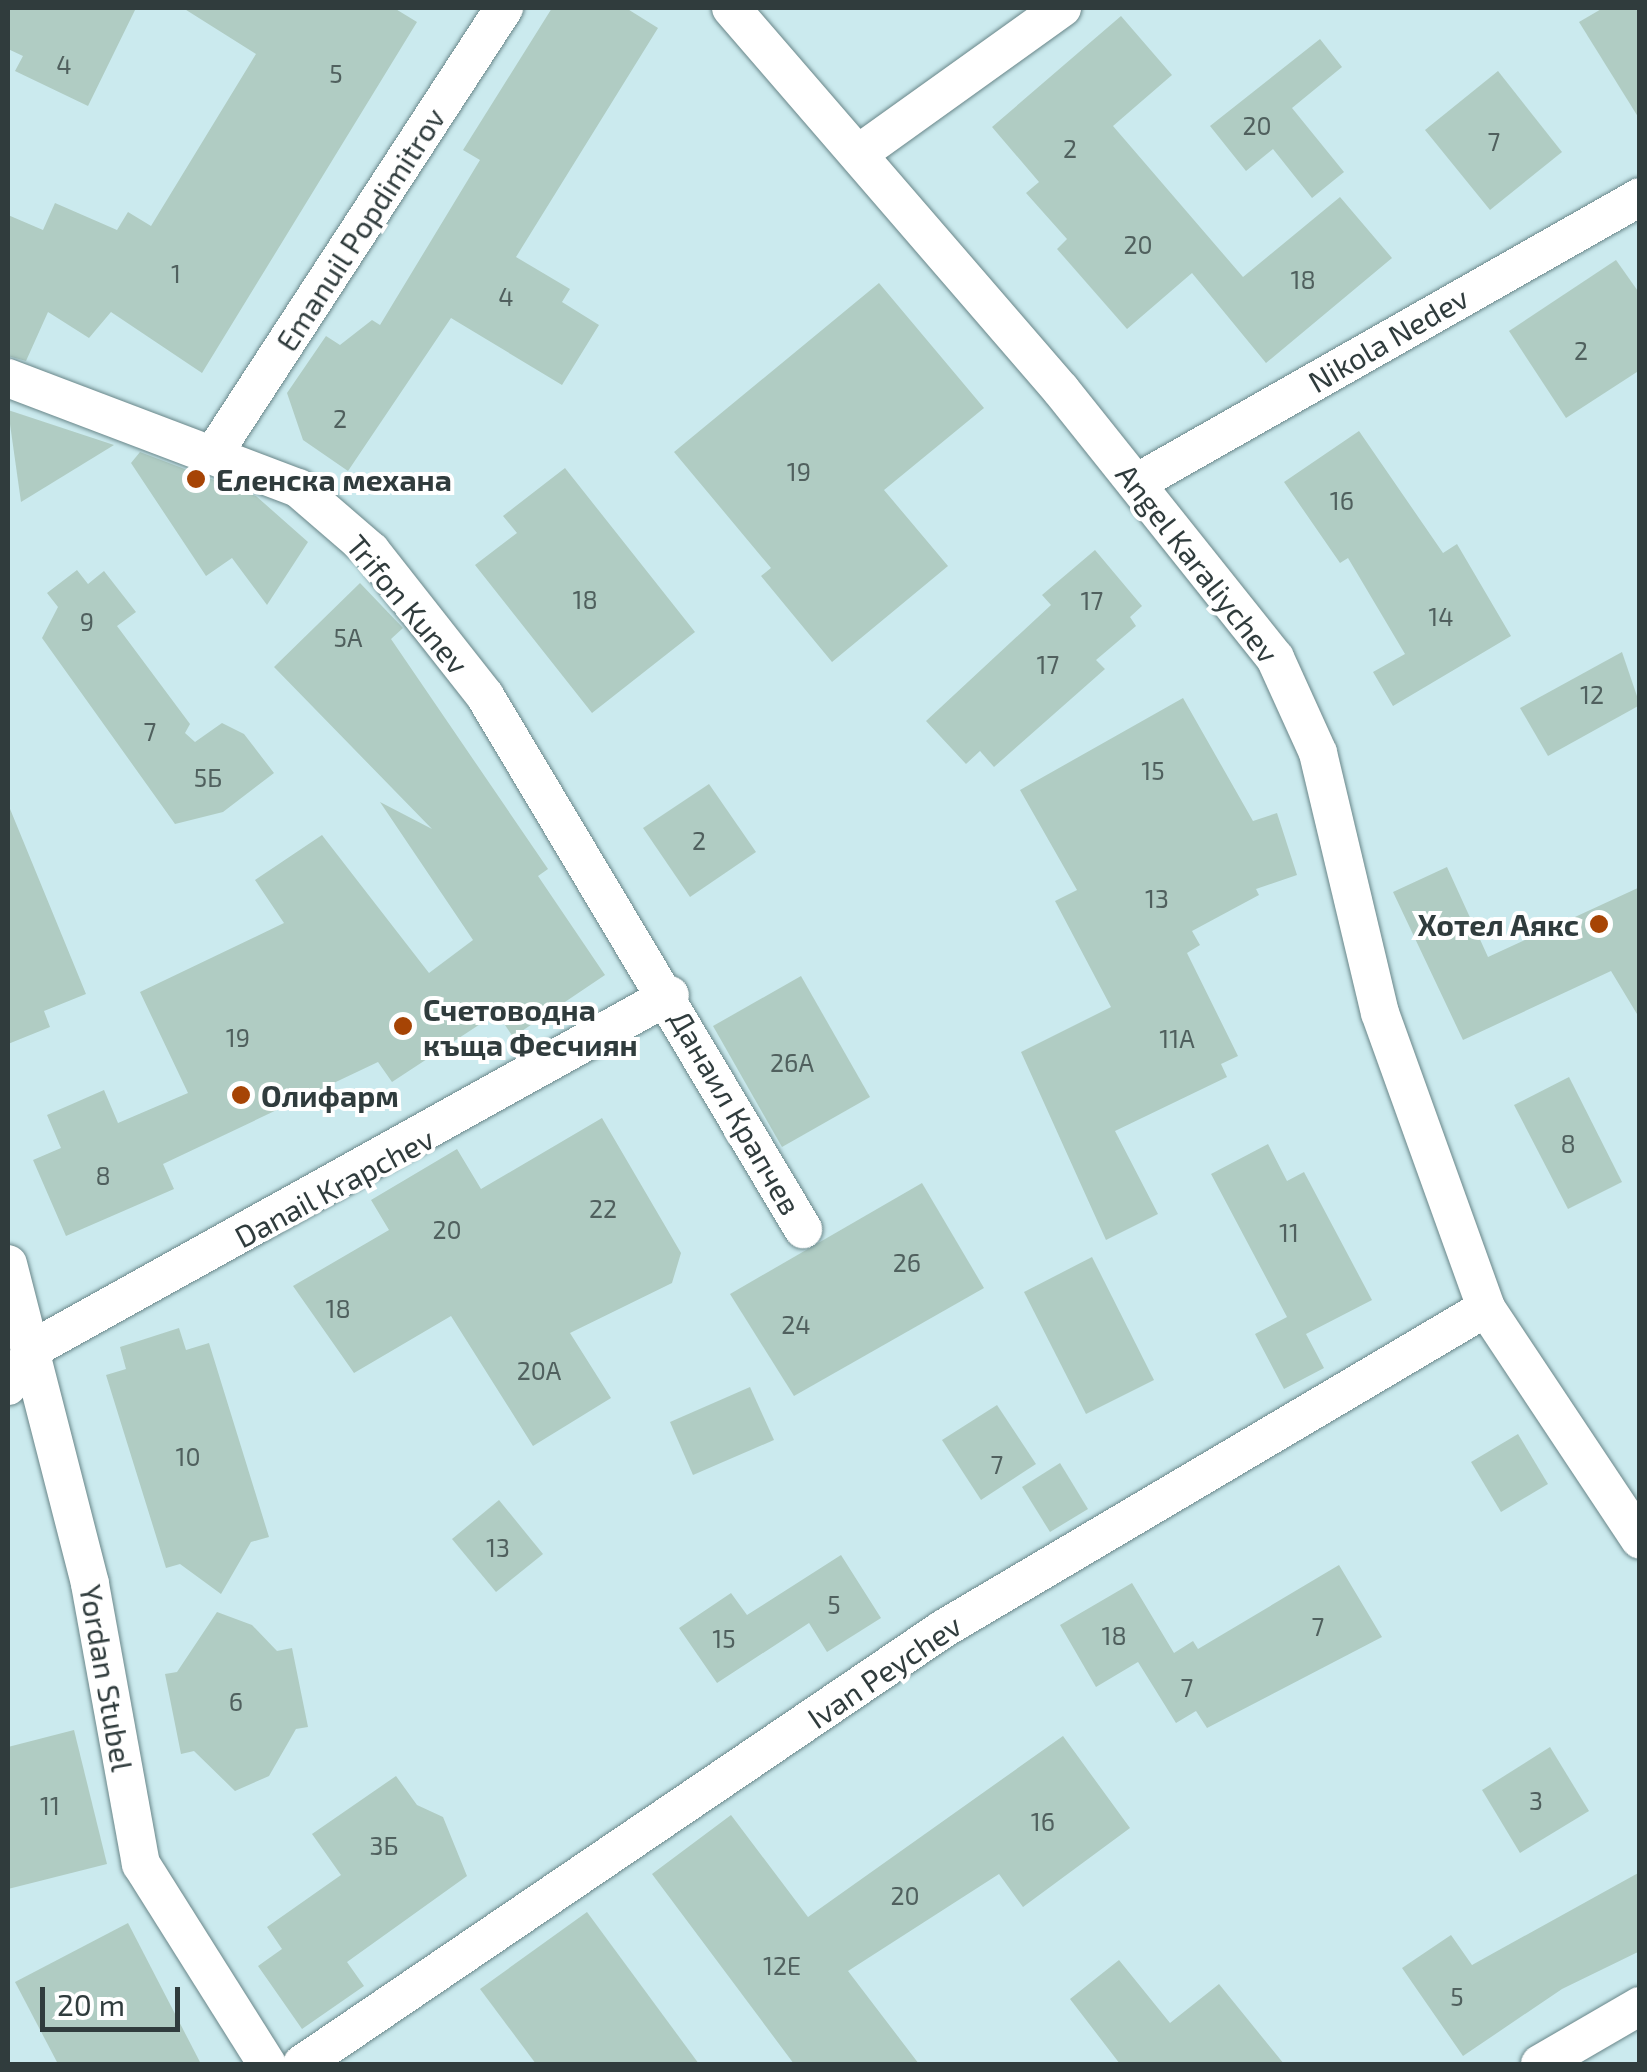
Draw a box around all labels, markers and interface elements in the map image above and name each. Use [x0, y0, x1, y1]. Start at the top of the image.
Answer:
house number: 4 [56, 49, 72, 79]
house number: 5 [329, 58, 343, 88]
street label: Emanuil Popdimitrov [268, 100, 452, 358]
house number: 20 [1242, 110, 1272, 140]
house number: 7 [1488, 126, 1500, 156]
house number: 2 [1063, 133, 1077, 163]
house number: 20 [1123, 229, 1153, 259]
house number: 1 [171, 258, 181, 288]
house number: 18 [1290, 264, 1316, 294]
street label: Nikola Nedev [1302, 279, 1474, 399]
house number: 4 [498, 281, 514, 311]
house number: 2 [1574, 335, 1588, 365]
house number: 2 [333, 403, 347, 433]
house number: 19 [787, 456, 811, 486]
street label: Angel Karaliychev [1109, 456, 1287, 670]
place label: Еленска механа [216, 461, 452, 497]
marker: Еленска механа [185, 468, 207, 490]
house number: 16 [1330, 485, 1354, 515]
street label: Trifon Kunev [339, 527, 477, 681]
house number: 18 [572, 584, 598, 614]
house number: 17 [1081, 585, 1103, 615]
house number: 14 [1428, 601, 1454, 631]
house number: 9 [80, 606, 94, 636]
house number: 5А [334, 622, 362, 652]
house number: 17 [1037, 649, 1059, 679]
house number: 12 [1580, 679, 1604, 709]
house number: 7 [144, 716, 156, 746]
house number: 15 [1141, 755, 1165, 785]
house number: 5Б [194, 762, 222, 792]
house number: 2 [692, 825, 706, 855]
house number: 13 [1145, 883, 1169, 913]
place label: Хотел Аякс [1417, 906, 1579, 942]
marker: Хотел Аякс [1588, 913, 1610, 935]
place label: Счетоводна къща Фесчиян [423, 991, 638, 1062]
street label: Данаил Крапчев [663, 1003, 809, 1221]
marker: Счетоводна къща Фесчиян [392, 1015, 414, 1037]
house number: 19 [226, 1022, 250, 1052]
house number: 11А [1159, 1023, 1195, 1053]
house number: 26A [770, 1047, 814, 1077]
place label: Олифарм [261, 1077, 399, 1113]
marker: Олифарм [230, 1084, 252, 1106]
street label: Danail Krapchev [228, 1119, 440, 1255]
house number: 8 [1560, 1128, 1576, 1158]
house number: 8 [95, 1160, 111, 1190]
house number: 22 [589, 1193, 617, 1223]
house number: 20 [432, 1214, 462, 1244]
house number: 11 [1279, 1217, 1299, 1247]
house number: 26 [893, 1247, 921, 1277]
house number: 18 [325, 1293, 351, 1323]
house number: 24 [781, 1309, 811, 1339]
house number: 20А [517, 1355, 561, 1385]
house number: 10 [175, 1441, 201, 1471]
house number: 7 [991, 1449, 1003, 1479]
house number: 13 [486, 1532, 510, 1562]
street label: Yordan Stubel [73, 1582, 141, 1774]
house number: 5 [827, 1589, 841, 1619]
street label: Ivan Peychev [800, 1606, 968, 1736]
house number: 7 [1312, 1611, 1324, 1641]
house number: 18 [1101, 1620, 1127, 1650]
house number: 15 [712, 1623, 736, 1653]
house number: 7 [1181, 1672, 1193, 1702]
house number: 6 [229, 1686, 243, 1716]
house number: 3 [1529, 1785, 1543, 1815]
house number: 11 [40, 1790, 60, 1820]
house number: 16 [1031, 1806, 1055, 1836]
house number: 3Б [370, 1830, 398, 1860]
house number: 20 [890, 1880, 920, 1910]
house number: 12Е [763, 1950, 801, 1980]
scale bar [45, 1967, 185, 2029]
house number: 5 [1450, 1981, 1464, 2011]
text: 20 m [57, 1986, 125, 2022]

